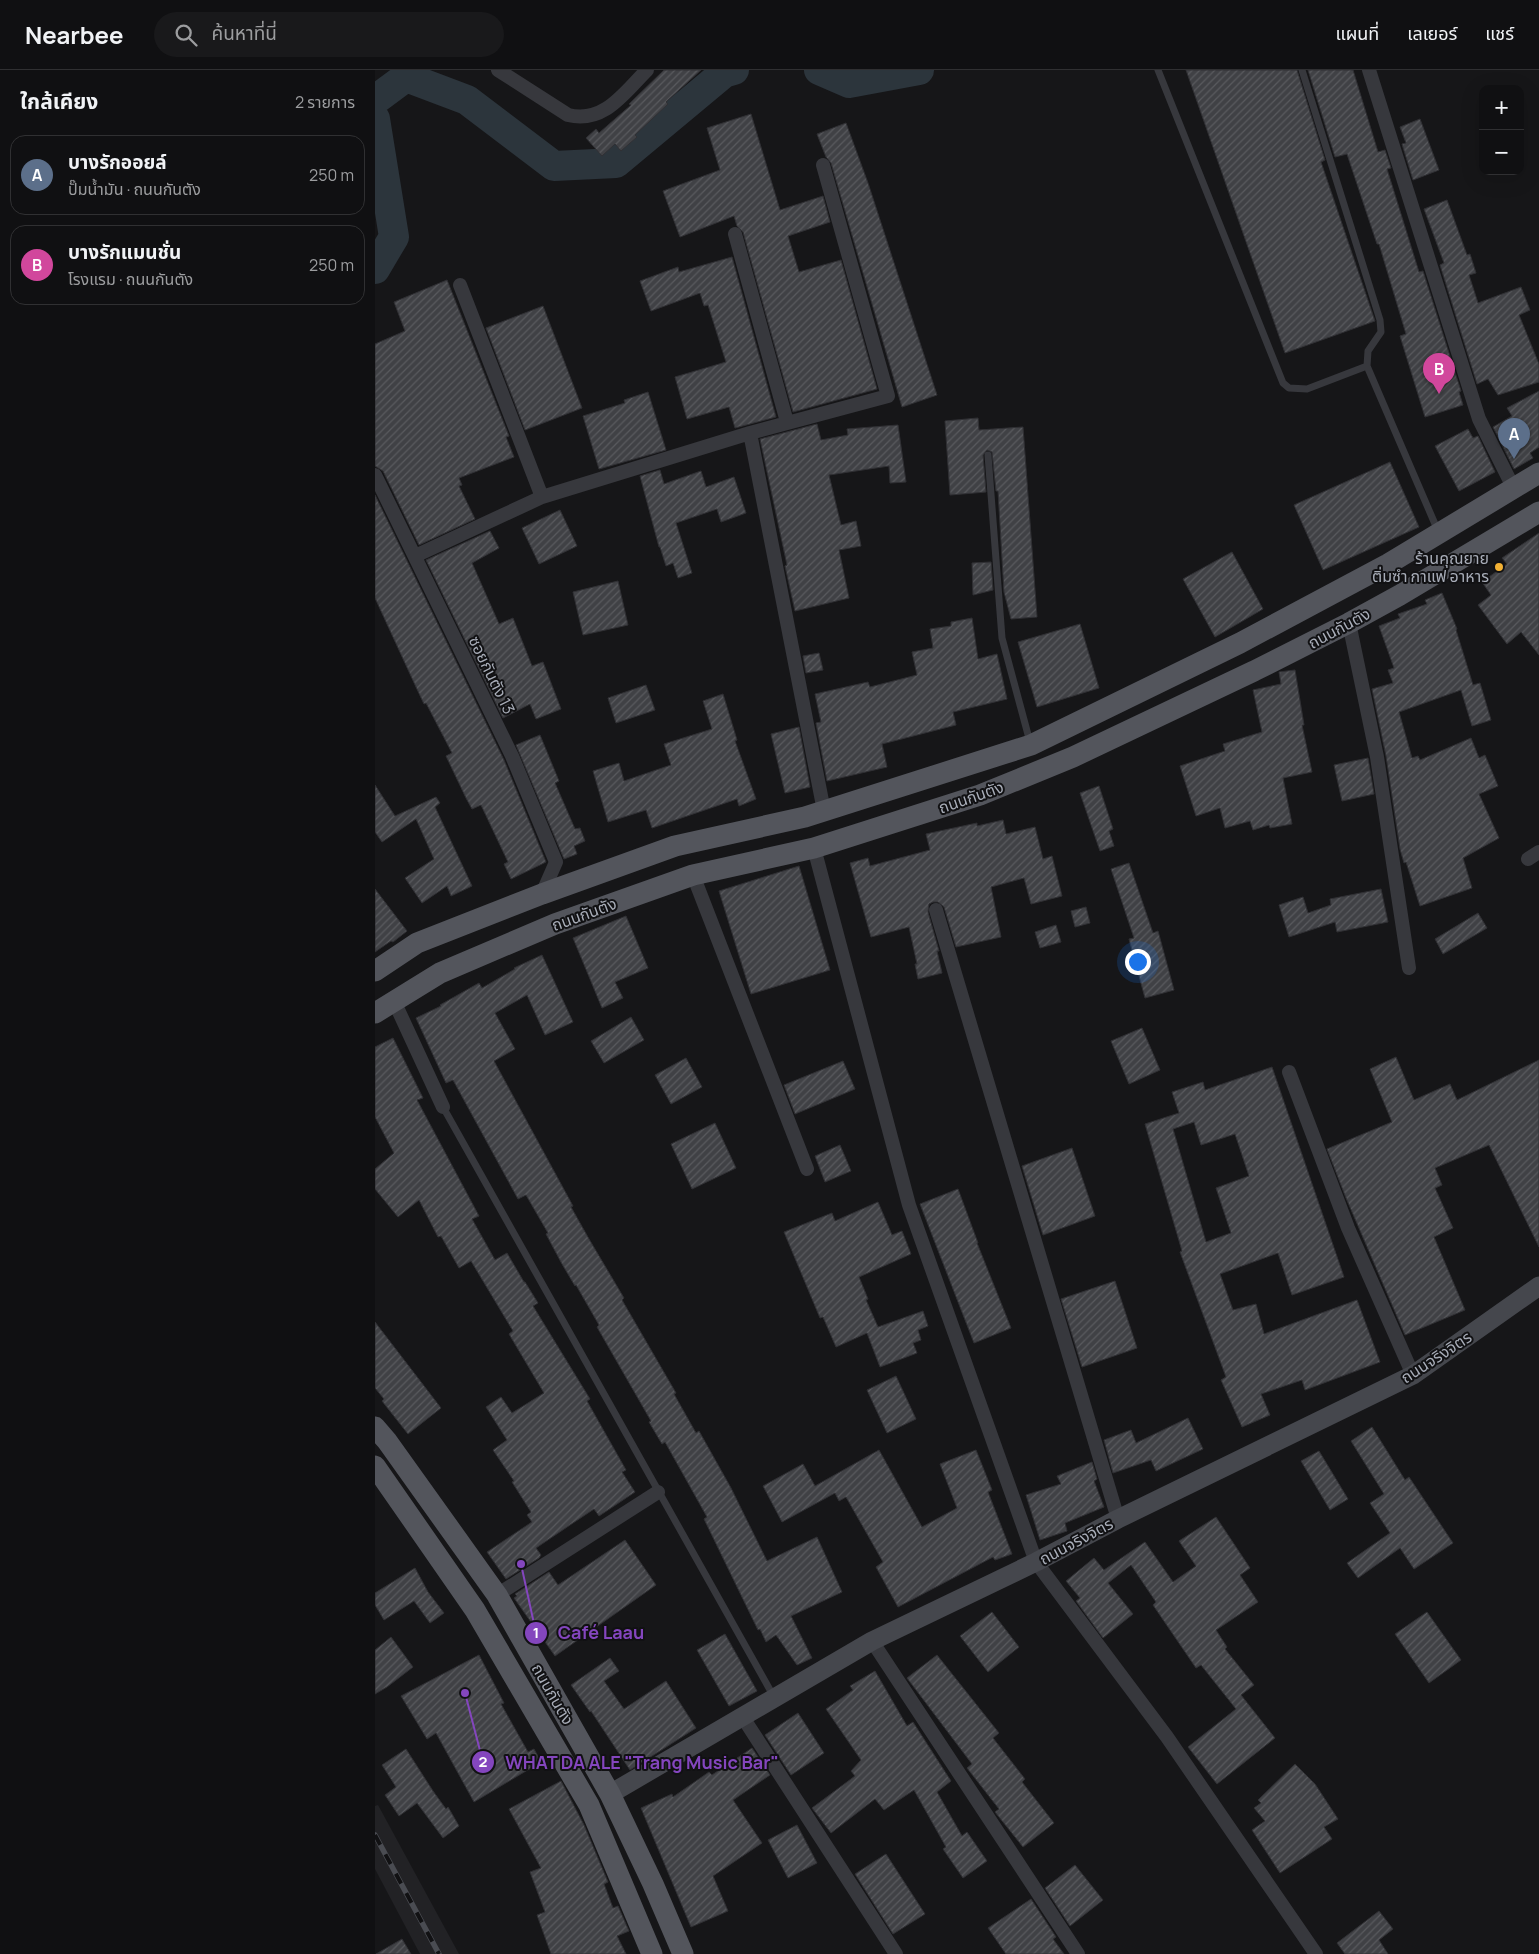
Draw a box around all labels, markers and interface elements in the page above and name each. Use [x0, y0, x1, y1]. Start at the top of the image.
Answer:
search box [154, 12, 504, 57]
text: Nearbee [25, 18, 124, 51]
text: ค้นหาที่นี่ [212, 20, 277, 46]
icon: search [172, 21, 200, 49]
text: แผนที่ [1335, 21, 1379, 45]
text: เลเยอร์ [1407, 21, 1457, 45]
text: แชร์ [1485, 21, 1514, 45]
map controls [1479, 85, 1524, 175]
button: + [1479, 85, 1524, 130]
text: ใกล้เคียง [20, 87, 98, 115]
text: 2 รายการ [295, 91, 355, 113]
button: − [1479, 130, 1524, 175]
text: บางรักออยล์ [68, 149, 167, 175]
text: A [32, 164, 42, 186]
text: 250 m [309, 164, 354, 186]
text: ปั๊มน้ำมัน · ถนนกันตัง [68, 178, 201, 200]
text: บางรักแมนชั่น [68, 239, 181, 265]
text: B [32, 254, 42, 276]
text: 250 m [309, 254, 354, 276]
text: โรงแรม · ถนนกันตัง [68, 268, 193, 290]
pin: B [1423, 353, 1455, 394]
pin: A [1498, 418, 1530, 459]
place label: ร้านคุณยาย ติ่มซำ กาแฟ อาหาร [1372, 547, 1489, 587]
marker: ร้านคุณยาย ติ่มซำ กาแฟ อาหาร [1493, 561, 1505, 573]
street label: ถนนกันตัง [1304, 602, 1374, 654]
street label: ซอยกันตัง 13 [464, 632, 520, 718]
street label: ถนนกันตัง [936, 776, 1006, 818]
street label: ถนนกันตัง [549, 892, 619, 936]
your location [1125, 949, 1151, 975]
street label: ถนนจริงจิตร [1396, 1326, 1476, 1388]
street label: ถนนจริงจิตร [1035, 1512, 1117, 1570]
callout: Café Laau [523, 1616, 655, 1649]
text: Café Laau [558, 1620, 644, 1644]
text: 1 [533, 1622, 539, 1643]
street label: ถนนกันตัง [527, 1659, 579, 1729]
callout: WHAT DA ALE "Trang Music Bar" [470, 1746, 789, 1779]
text: WHAT DA ALE "Trang Music Bar" [505, 1750, 779, 1774]
text: 2 [479, 1751, 488, 1772]

